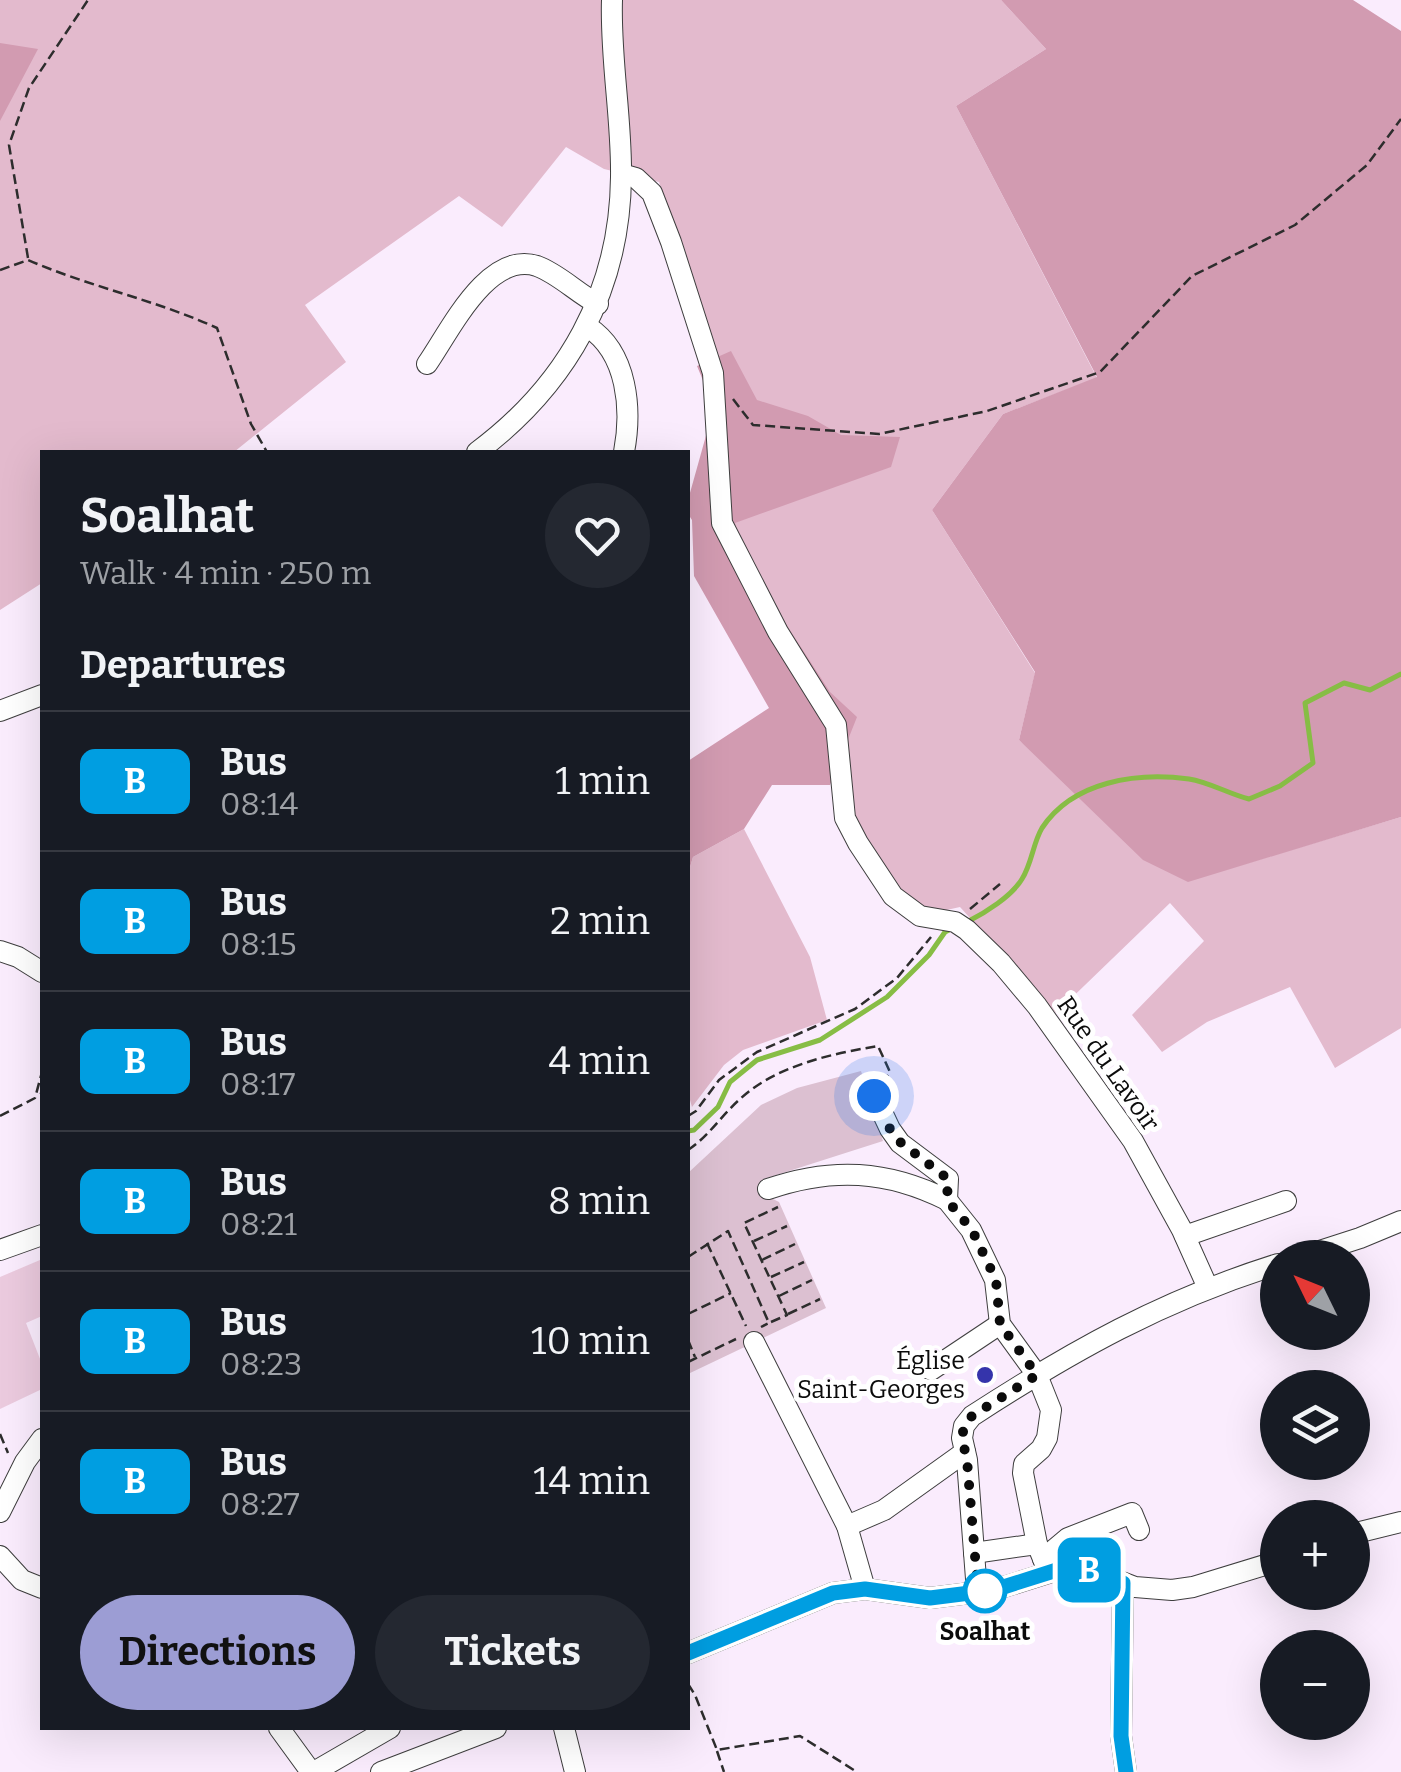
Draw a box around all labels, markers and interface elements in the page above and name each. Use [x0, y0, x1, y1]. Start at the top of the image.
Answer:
button: heart [545, 483, 650, 588]
text: Soalhat [80, 487, 254, 545]
text: Walk · 4 min · 250 m [80, 554, 371, 592]
text: Departures [80, 642, 286, 688]
text: Bus [220, 739, 287, 785]
text: 1 min [555, 758, 650, 804]
text: B [124, 760, 146, 802]
text: 08:14 [220, 785, 298, 823]
text: Bus [220, 879, 287, 925]
text: 2 min [550, 898, 650, 944]
text: B [124, 900, 146, 942]
text: 08:15 [220, 925, 297, 963]
street label: Rue du Lavoir [1050, 991, 1166, 1137]
text: Bus [220, 1019, 287, 1065]
text: 4 min [549, 1038, 650, 1084]
text: B [124, 1040, 146, 1082]
text: 08:17 [220, 1065, 295, 1103]
your location [849, 1071, 899, 1121]
text: Bus [220, 1159, 287, 1205]
text: 8 min [548, 1178, 650, 1224]
text: B [124, 1180, 146, 1222]
text: 08:21 [220, 1205, 297, 1243]
north arrow [1260, 1240, 1370, 1350]
map controls [1260, 1240, 1370, 1740]
text: Bus [220, 1299, 287, 1345]
text: 10 min [531, 1318, 650, 1364]
text: B [124, 1320, 146, 1362]
text: 08:23 [220, 1345, 302, 1383]
place label: Église Saint-Georges [797, 1345, 965, 1405]
marker: Église Saint-Georges [974, 1364, 996, 1386]
button: layers [1260, 1370, 1370, 1480]
text: Bus [220, 1439, 287, 1485]
text: 14 min [533, 1458, 650, 1504]
text: B [124, 1460, 146, 1502]
text: 08:27 [220, 1485, 300, 1523]
button: + [1260, 1500, 1370, 1610]
line badge: B [1056, 1538, 1122, 1602]
text: B [1078, 1549, 1100, 1591]
marker: Soalhat [964, 1570, 1006, 1612]
button: Directions [80, 1595, 355, 1710]
button: Tickets [375, 1595, 650, 1710]
place label: Soalhat [940, 1617, 1031, 1647]
button: − [1260, 1630, 1370, 1740]

